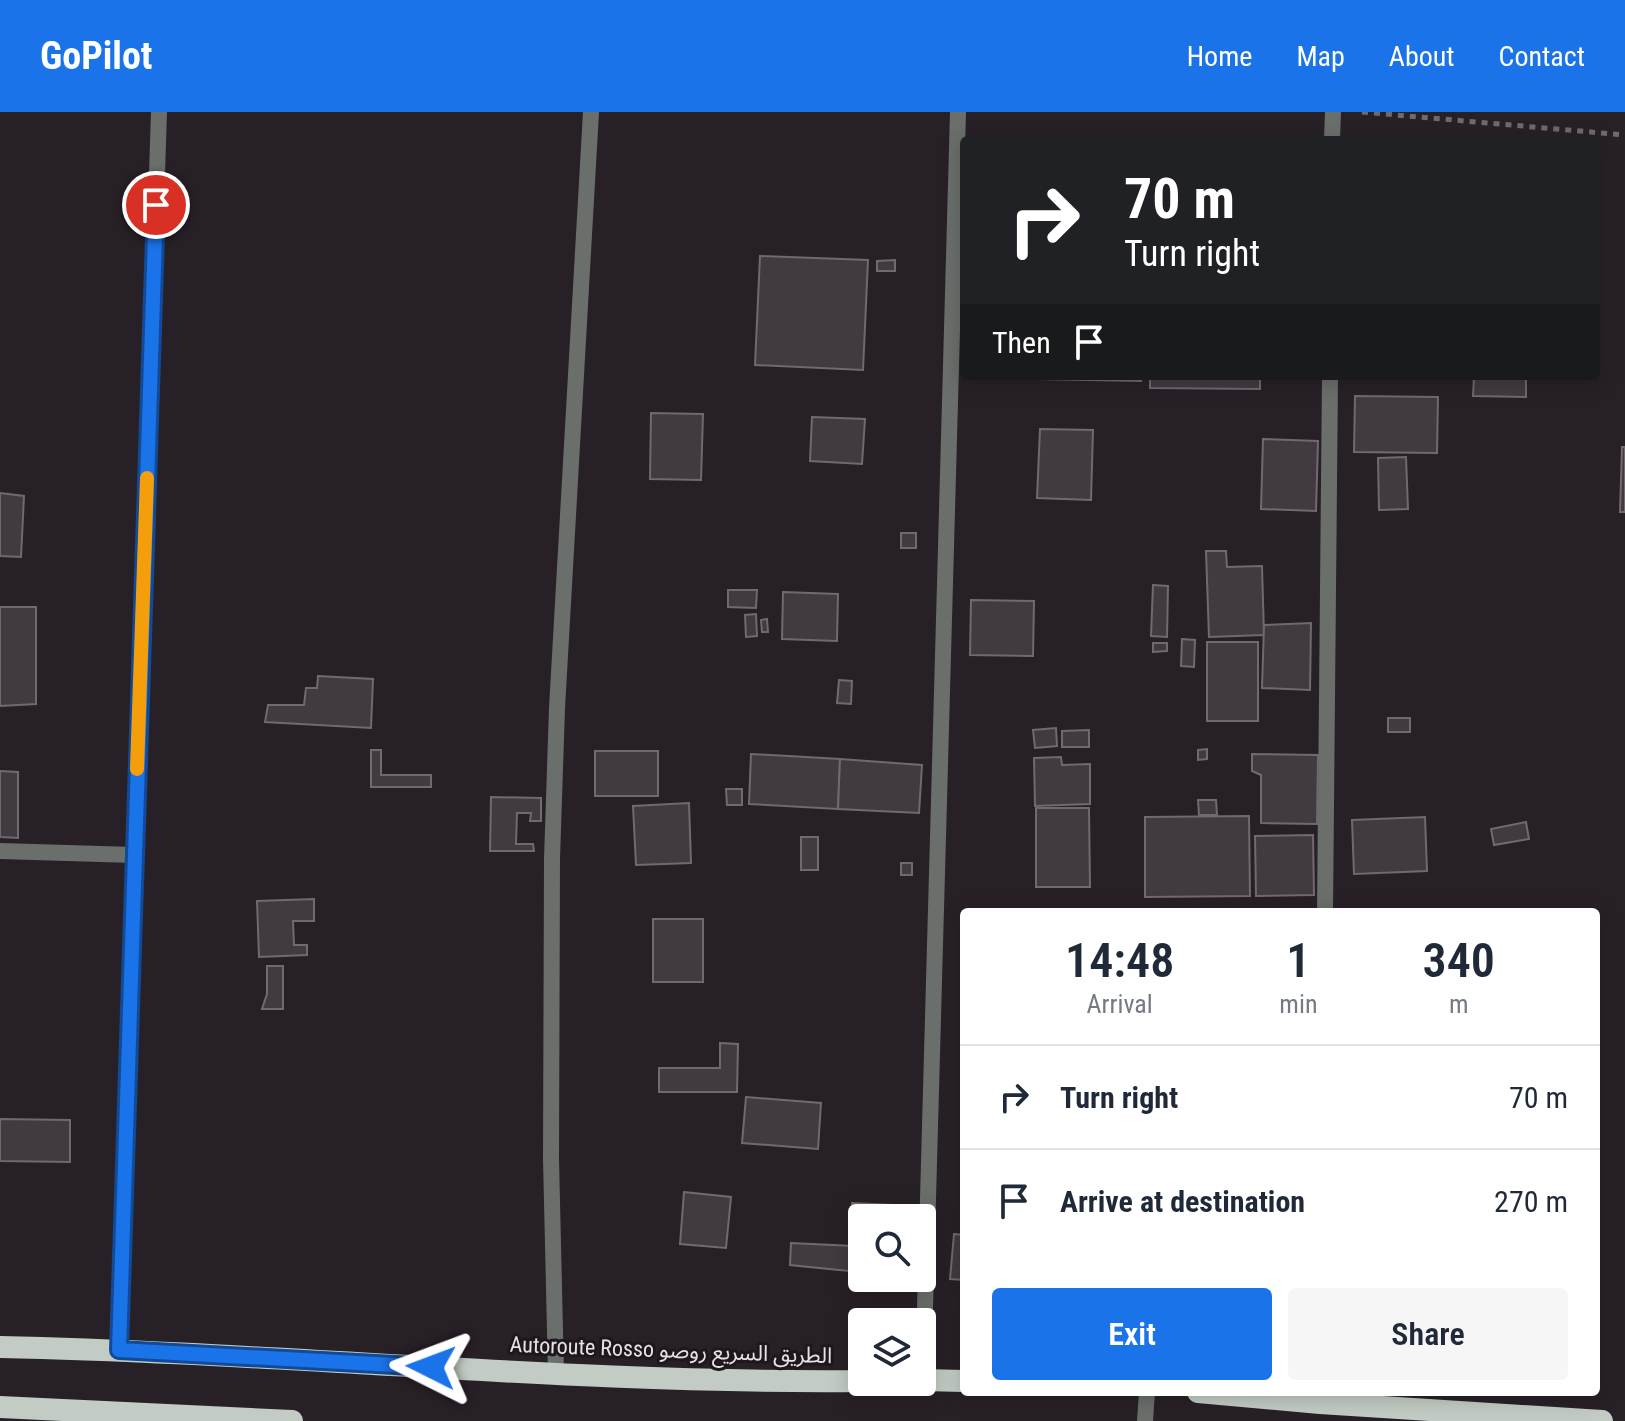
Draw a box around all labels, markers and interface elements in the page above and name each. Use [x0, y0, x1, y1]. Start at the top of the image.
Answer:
text: GoPilot [40, 34, 152, 78]
text: Home [1187, 40, 1252, 73]
text: Map [1296, 40, 1345, 73]
text: About [1389, 40, 1455, 73]
text: Contact [1499, 40, 1585, 73]
text: 70 m [1124, 166, 1235, 232]
icon: right [992, 168, 1096, 272]
pin [122, 171, 190, 239]
icon: arrive [134, 183, 178, 227]
text: Turn right [1124, 233, 1260, 275]
icon: arrive [1067, 320, 1111, 364]
text: Then [992, 325, 1051, 360]
text: 14:48 [1065, 932, 1174, 989]
text: 1 [1286, 932, 1310, 989]
text: 340 [1423, 932, 1495, 989]
text: Arrival [1087, 989, 1153, 1019]
text: min [1279, 989, 1317, 1019]
text: m [1449, 989, 1469, 1019]
icon: right [992, 1075, 1036, 1119]
text: Turn right [1060, 1080, 1178, 1115]
text: 70 m [1509, 1080, 1568, 1115]
icon: arrive [992, 1179, 1036, 1223]
text: Arrive at destination [1060, 1184, 1305, 1219]
text: 270 m [1494, 1184, 1568, 1219]
map controls [848, 1204, 936, 1396]
button: search [848, 1204, 936, 1292]
button: Exit [992, 1288, 1272, 1380]
button: Share [1288, 1288, 1568, 1380]
button: layers [848, 1308, 936, 1396]
position arrow [389, 1325, 473, 1409]
street label: Autoroute Rosso الطريق السريع روصو [509, 1332, 833, 1372]

